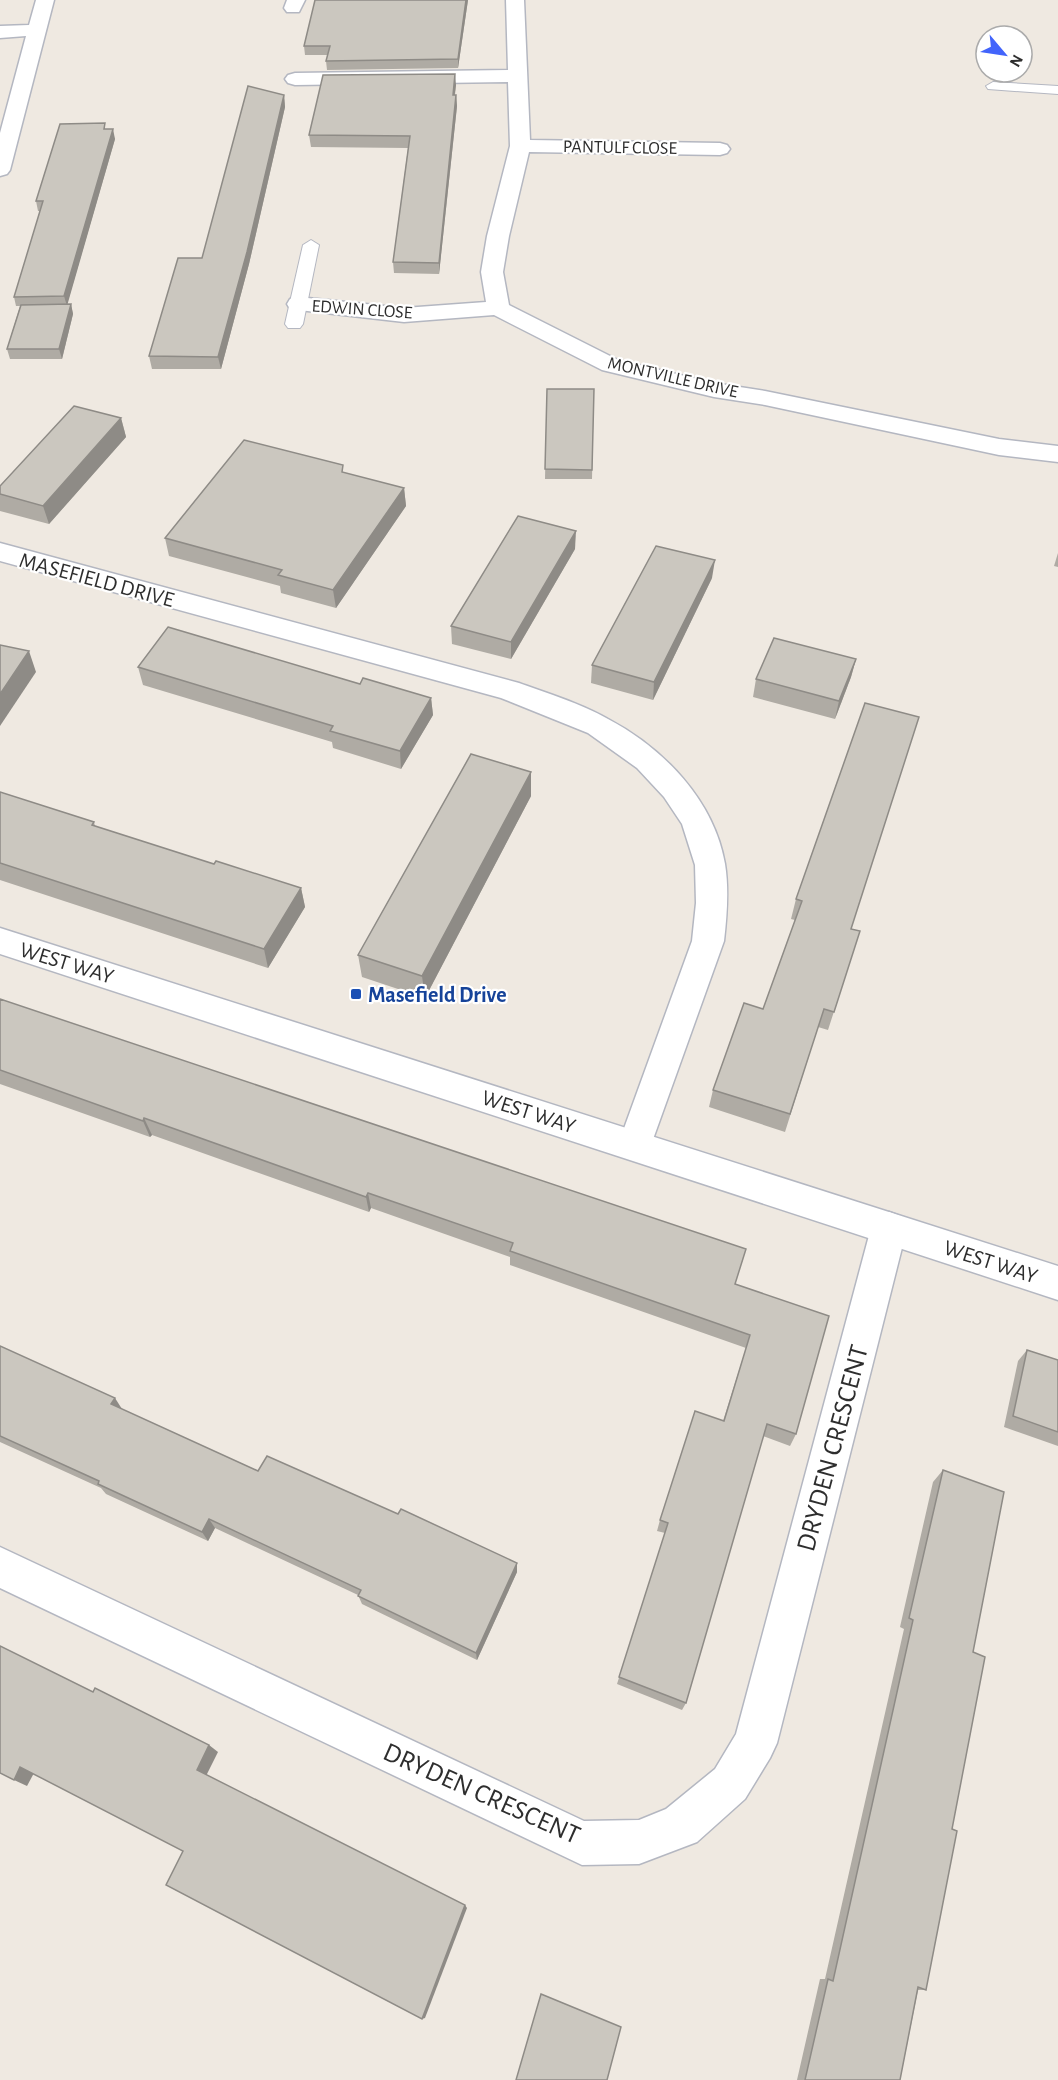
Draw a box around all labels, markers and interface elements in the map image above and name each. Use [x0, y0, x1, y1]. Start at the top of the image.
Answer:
north arrow [974, 24, 1034, 84]
text: N [1007, 52, 1026, 70]
street label: PANTULF CLOSE [563, 138, 677, 158]
street label: EDWIN CLOSE [311, 297, 413, 323]
street label: MONTVILLE DRIVE [606, 354, 740, 402]
street label: MASEFIELD DRIVE [17, 549, 177, 611]
street label: WEST WAY [17, 938, 117, 988]
place label: Masefield Drive [368, 984, 507, 1006]
marker: Masefield Drive [349, 987, 363, 1001]
street label: WEST WAY [479, 1086, 579, 1138]
street label: WEST WAY [941, 1236, 1041, 1288]
street label: DRYDEN CRESCENT [792, 1342, 873, 1554]
street label: DRYDEN CRESCENT [379, 1738, 584, 1849]

